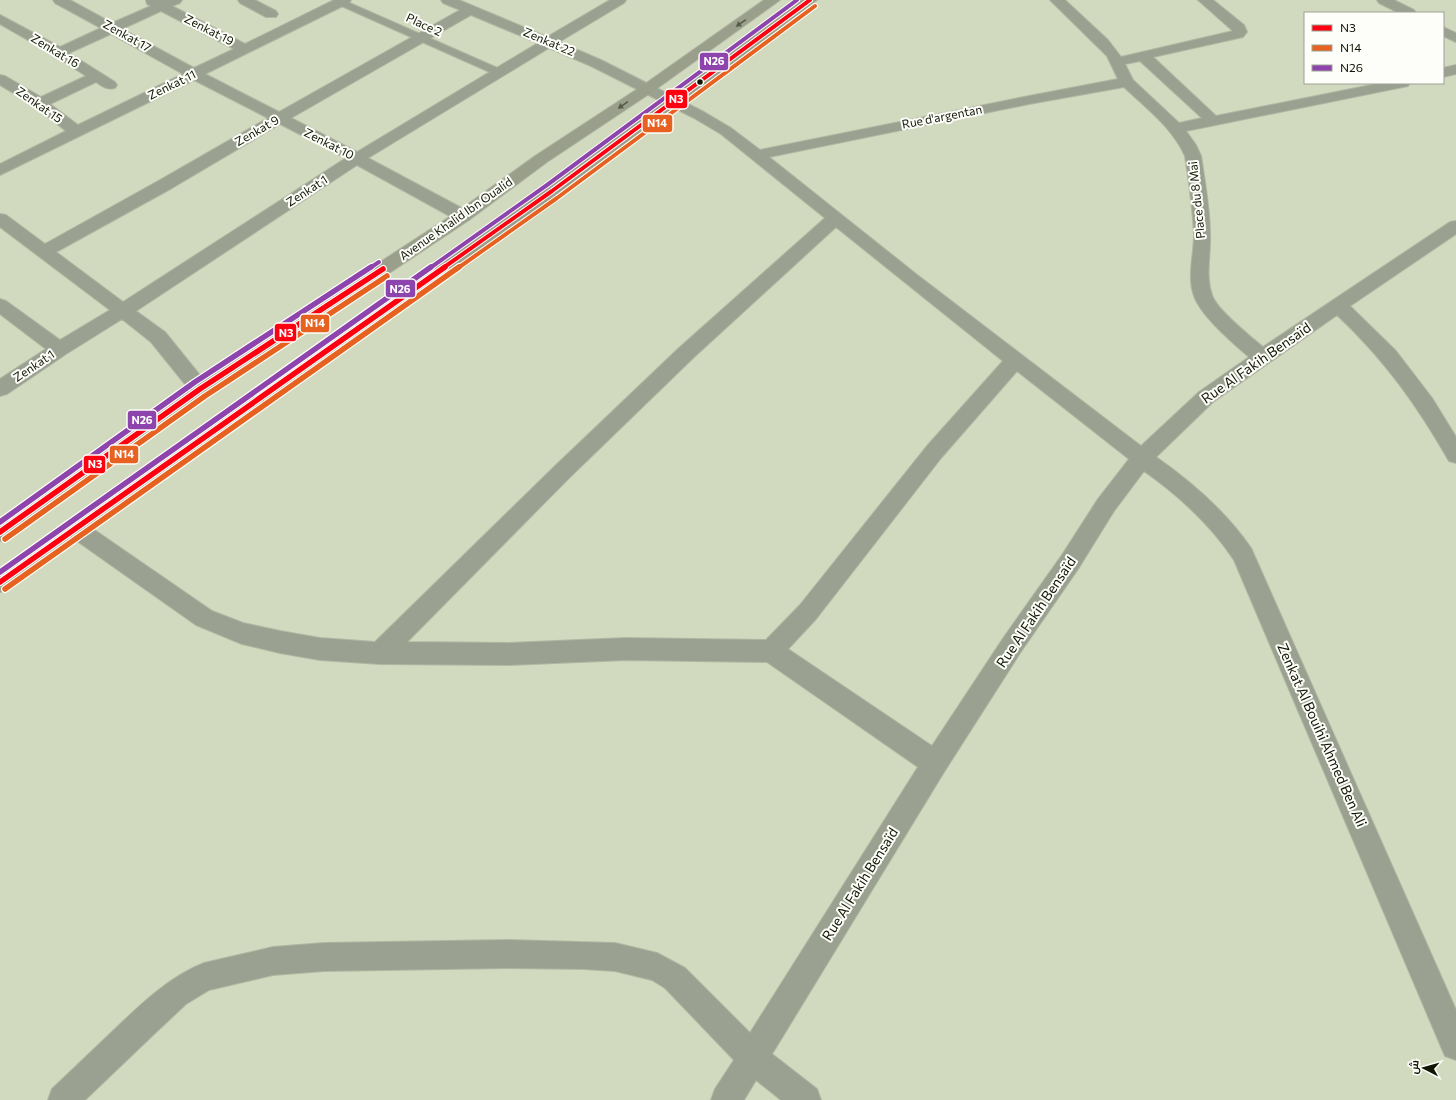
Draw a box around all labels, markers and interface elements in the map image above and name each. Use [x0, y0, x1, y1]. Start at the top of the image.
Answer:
street label: Place 2 [404, 10, 445, 39]
street label: Zenkat 19 [182, 11, 237, 48]
legend [1304, 12, 1444, 84]
street label: Zenkat 17 [101, 16, 154, 54]
one-way arrow [736, 19, 746, 27]
text: N3 [1340, 20, 1356, 34]
street label: Zenkat 22 [522, 24, 578, 58]
street label: Zenkat 16 [29, 30, 82, 70]
text: N14 [1340, 40, 1361, 54]
line badge: N26 [699, 52, 729, 71]
text: N26 [703, 54, 725, 67]
text: N26 [1340, 60, 1363, 74]
street label: Zenkat 11 [145, 67, 198, 102]
unlabelled marker [695, 77, 705, 87]
street label: Zenkat 15 [14, 83, 65, 125]
line badge: N3 [665, 89, 688, 109]
text: N3 [669, 92, 683, 105]
one-way arrow [618, 101, 628, 109]
street label: Rue d'argentan [901, 101, 983, 131]
street label: Zenkat 9 [232, 112, 281, 148]
line badge: N14 [642, 114, 673, 133]
text: N14 [647, 116, 667, 129]
street label: Zenkat 10 [302, 125, 357, 162]
street label: Place du 8 Mai [1185, 161, 1207, 239]
street label: Zenkat 1 [283, 172, 330, 209]
street label: Avenue Khalid Ibn Oualid [396, 174, 515, 262]
line badge: N26 [385, 279, 416, 298]
text: N26 [389, 282, 411, 295]
line badge: N14 [300, 314, 330, 333]
text: N14 [305, 316, 325, 329]
street label: Rue Al Fakih Bensaïd [1198, 318, 1314, 407]
line badge: N3 [274, 323, 297, 342]
text: N3 [279, 326, 293, 339]
street label: Zenkat 1 [10, 346, 57, 384]
line badge: N26 [127, 410, 157, 430]
text: N26 [131, 413, 153, 426]
line badge: N14 [109, 445, 139, 464]
text: N14 [114, 447, 134, 460]
line badge: N3 [83, 455, 106, 474]
text: N3 [88, 457, 102, 470]
street label: Rue Al Fakih Bensaïd [992, 553, 1079, 670]
street label: Zenkat Al Bouihi Ahmed Ben Ali [1274, 640, 1371, 829]
street label: Rue Al Fakih Bensaïd [818, 824, 901, 943]
north arrow [1404, 1048, 1444, 1088]
text: ش [1406, 1059, 1422, 1075]

